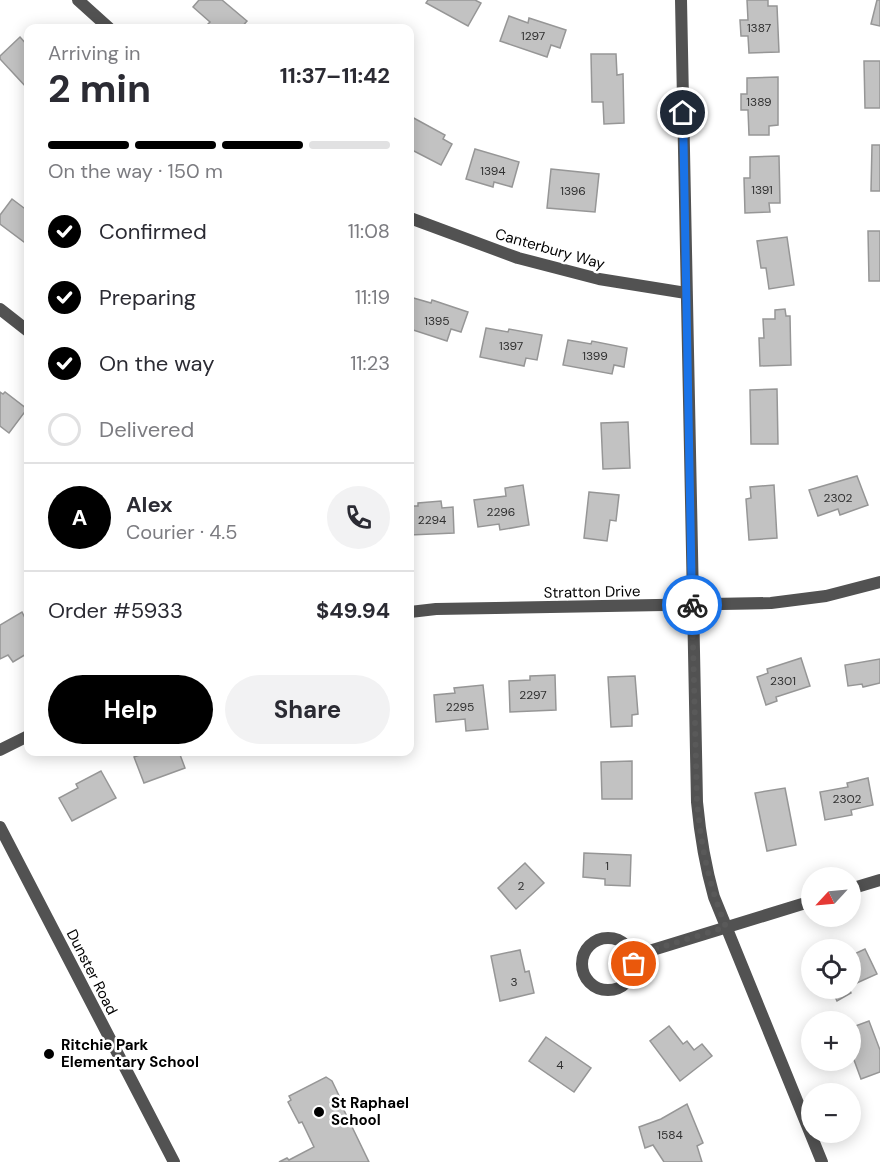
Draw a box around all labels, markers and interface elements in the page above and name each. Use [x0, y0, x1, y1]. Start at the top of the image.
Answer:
house number: 1387 [747, 20, 771, 36]
house number: 1297 [521, 28, 545, 44]
text: Arriving in [48, 40, 140, 66]
text: 11:37–11:42 [280, 61, 390, 90]
text: 2 min [48, 63, 151, 114]
pin [657, 87, 708, 138]
house number: 1389 [746, 94, 772, 110]
icon: home [666, 96, 699, 129]
text: On the way · 150 m [48, 158, 223, 184]
house number: 1394 [480, 163, 506, 179]
house number: 1391 [751, 182, 773, 198]
house number: 1396 [560, 183, 586, 199]
icon: check [48, 215, 81, 248]
text: Confirmed [99, 217, 207, 246]
text: 11:08 [348, 218, 390, 244]
street label: Canterbury Way [493, 224, 608, 274]
icon: check [48, 281, 81, 314]
text: Preparing [99, 283, 196, 312]
text: 11:19 [355, 284, 390, 310]
house number: 1395 [424, 313, 450, 329]
house number: 1397 [499, 338, 523, 354]
icon: check [48, 347, 81, 380]
house number: 1399 [582, 348, 608, 364]
text: On the way [99, 349, 214, 378]
text: 11:23 [350, 350, 390, 376]
text: Delivered [99, 415, 194, 444]
button: phone [327, 486, 390, 549]
text: Alex [126, 490, 173, 519]
house number: 2302 [823, 490, 853, 506]
text: A [72, 503, 87, 532]
house number: 2296 [487, 504, 515, 520]
house number: 2294 [418, 512, 446, 528]
text: Courier · 4.5 [126, 519, 238, 545]
courier [662, 575, 722, 635]
street label: Stratton Drive [544, 581, 640, 603]
icon: bike [676, 589, 709, 622]
text: Order #5933 [48, 596, 183, 625]
text: $49.94 [316, 596, 390, 625]
house number: 2301 [770, 673, 796, 689]
button: Help [48, 675, 213, 744]
button: Share [225, 675, 390, 744]
house number: 2297 [519, 687, 547, 703]
house number: 2295 [446, 699, 474, 715]
house number: 2302 [832, 791, 862, 807]
house number: 1 [605, 858, 609, 874]
north arrow [801, 867, 861, 927]
map controls [801, 867, 861, 1143]
house number: 2 [518, 878, 525, 894]
street label: Dunster Road [62, 926, 122, 1018]
pin [608, 938, 659, 989]
button: locate [801, 939, 861, 999]
icon: bag [617, 947, 650, 980]
house number: 3 [510, 974, 518, 990]
button: + [801, 1011, 861, 1071]
place label: Ritchie Park Elementary School [61, 1035, 199, 1072]
marker: Ritchie Park Elementary School [42, 1047, 56, 1061]
house number: 4 [556, 1057, 564, 1073]
button: − [801, 1083, 861, 1143]
place label: St Raphael School [331, 1093, 409, 1130]
marker: St Raphael School [312, 1105, 326, 1119]
house number: 1584 [657, 1127, 683, 1143]

